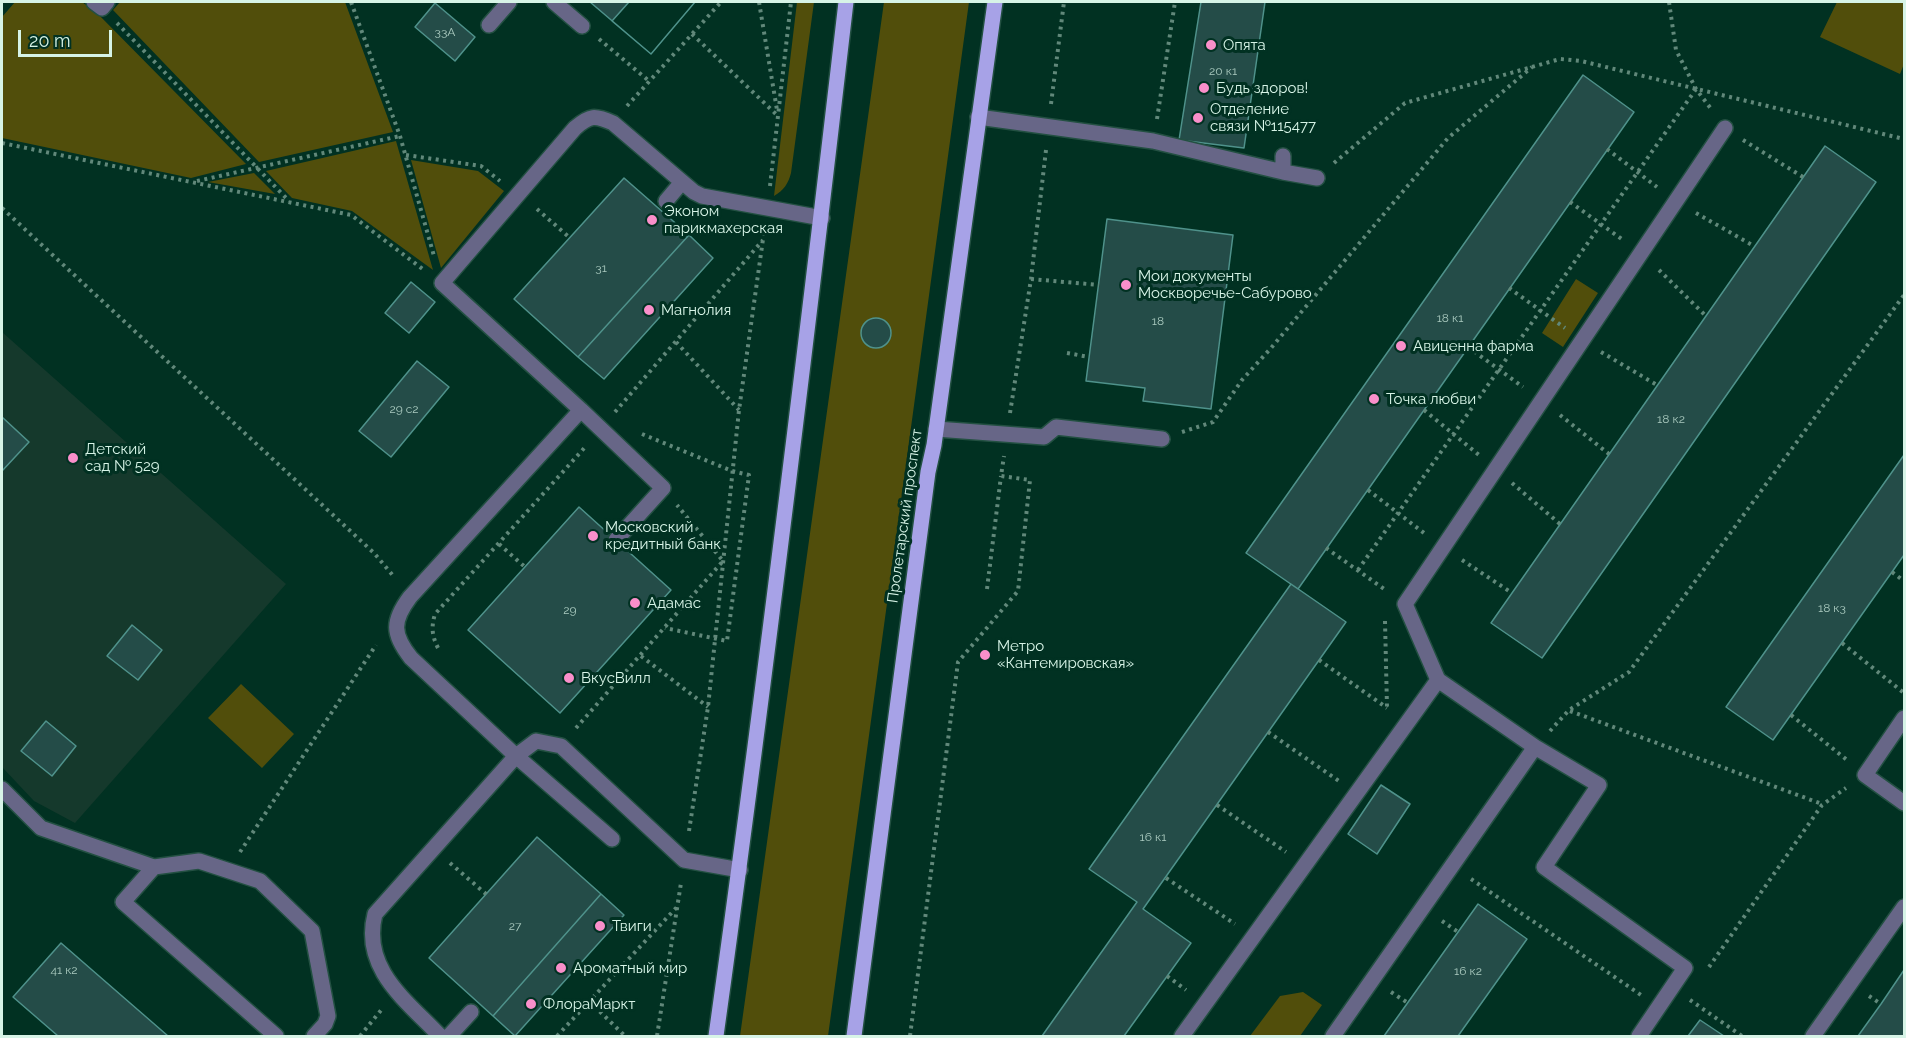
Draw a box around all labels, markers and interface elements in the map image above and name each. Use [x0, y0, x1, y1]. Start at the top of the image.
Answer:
scale bar [21, 18, 116, 56]
house number: 33А [435, 25, 455, 39]
text: 20 m [29, 30, 71, 51]
place label: Опята [1223, 36, 1266, 54]
marker: Опята [1204, 38, 1218, 52]
house number: 20 к1 [1209, 64, 1237, 78]
place label: Будь здоров! [1216, 79, 1308, 97]
marker: Будь здоров! [1197, 81, 1211, 95]
place label: Отделение связи №115477 [1210, 100, 1316, 135]
marker: Отделение связи №115477 [1191, 111, 1205, 125]
place label: Эконом парикмахерская [664, 202, 783, 237]
marker: Эконом парикмахерская [645, 213, 659, 227]
house number: 31 [595, 261, 607, 275]
place label: Мои документы Москворечье-Сабурово [1138, 267, 1312, 302]
marker: Мои документы Москворечье-Сабурово [1119, 278, 1133, 292]
place label: Магнолия [661, 301, 731, 319]
marker: Магнолия [642, 303, 656, 317]
house number: 18 к1 [1437, 311, 1463, 325]
house number: 18 [1152, 314, 1164, 328]
place label: Авиценна фарма [1413, 337, 1534, 355]
marker: Авиценна фарма [1394, 339, 1408, 353]
place label: Точка любви [1386, 390, 1476, 408]
marker: Точка любви [1367, 392, 1381, 406]
house number: 29 с2 [389, 402, 419, 416]
house number: 18 к2 [1657, 412, 1685, 426]
street label: Пролетарский проспект [884, 428, 926, 604]
place label: Детский сад № 529 [85, 440, 160, 475]
marker: Детский сад № 529 [66, 451, 80, 465]
place label: Московский кредитный банк [605, 518, 721, 553]
marker: Московский кредитный банк [586, 529, 600, 543]
place label: Адамас [647, 594, 701, 612]
marker: Адамас [628, 596, 642, 610]
house number: 18 к3 [1818, 601, 1846, 615]
house number: 29 [563, 603, 577, 617]
place label: Метро «Кантемировская» [997, 637, 1134, 672]
marker: Метро «Кантемировская» [978, 648, 992, 662]
place label: ВкусВилл [581, 669, 651, 687]
marker: ВкусВилл [562, 671, 576, 685]
house number: 16 к1 [1140, 830, 1166, 844]
place label: Твиги [612, 917, 652, 935]
house number: 27 [509, 919, 521, 933]
marker: Твиги [593, 919, 607, 933]
place label: Ароматный мир [573, 959, 687, 977]
marker: Ароматный мир [554, 961, 568, 975]
house number: 41 к2 [50, 963, 78, 977]
house number: 16 к2 [1454, 964, 1482, 978]
place label: ФлораМаркт [543, 995, 636, 1013]
marker: ФлораМаркт [524, 997, 538, 1011]

